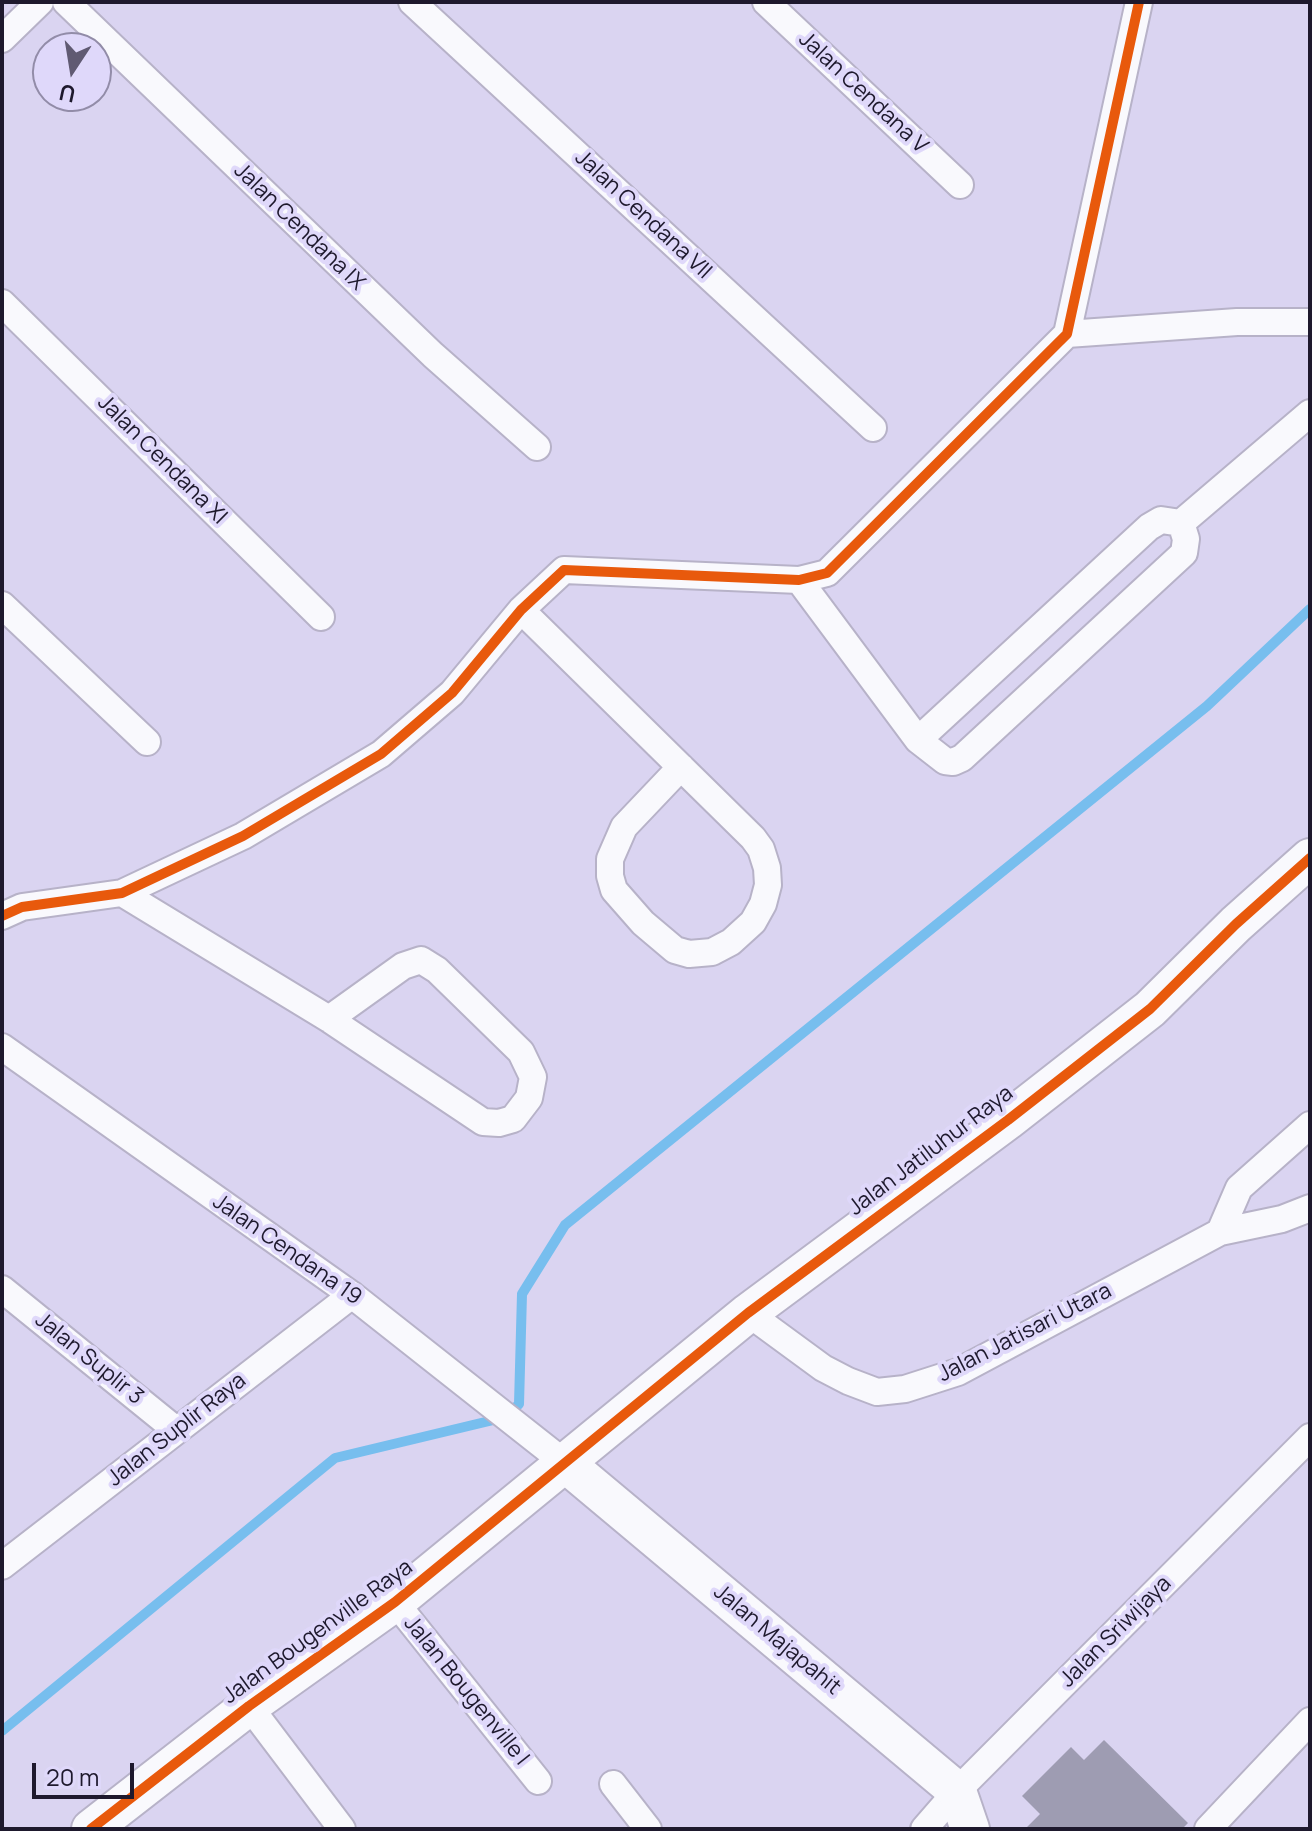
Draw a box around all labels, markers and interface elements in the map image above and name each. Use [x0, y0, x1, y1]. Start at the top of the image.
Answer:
street label: Jalan Cendana V [793, 26, 933, 160]
north arrow [32, 32, 112, 112]
text: U [57, 77, 78, 110]
street label: Jalan Cendana VII [569, 145, 717, 285]
street label: Jalan Cendana IX [228, 158, 370, 296]
street label: Jalan Cendana XI [92, 390, 232, 530]
street label: Jalan Jatiluhur Raya [844, 1081, 1018, 1221]
street label: Jalan Cendana 19 [207, 1189, 367, 1311]
street label: Jalan Jatisari Utara [934, 1278, 1116, 1388]
street label: Jalan Suplir 3 [30, 1307, 148, 1411]
street label: Jalan Suplir Raya [103, 1368, 251, 1492]
street label: Jalan Bougenville Raya [218, 1554, 418, 1710]
street label: Jalan Sriwijaya [1055, 1571, 1177, 1693]
street label: Jalan Majapahit [708, 1579, 846, 1701]
street label: Jalan Bougenville I [398, 1611, 534, 1771]
scale bar [36, 1747, 138, 1797]
text: 20 m [46, 1760, 99, 1793]

